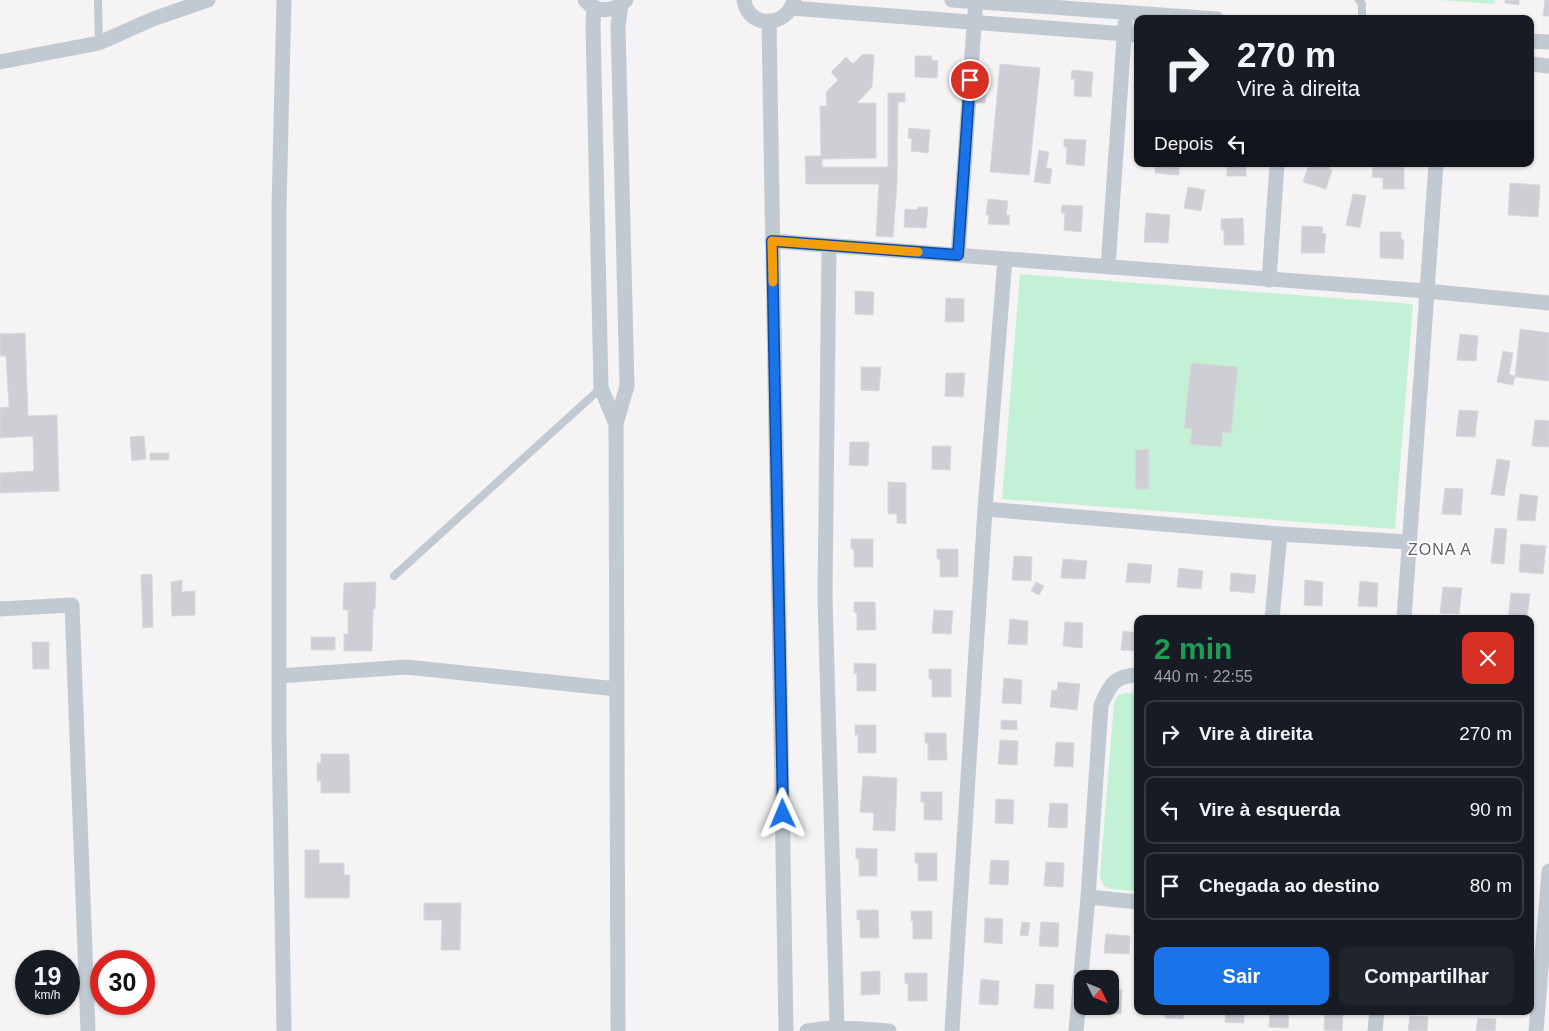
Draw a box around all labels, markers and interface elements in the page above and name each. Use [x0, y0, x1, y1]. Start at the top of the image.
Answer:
icon: right [1154, 35, 1219, 100]
text: 270 m [1237, 35, 1336, 74]
pin [949, 59, 991, 101]
icon: arrive [956, 66, 984, 94]
text: Vire à direita [1237, 76, 1360, 101]
icon: left [1223, 130, 1251, 158]
text: Depois [1154, 133, 1213, 154]
district label: ZONA A [1408, 541, 1472, 558]
text: 2 min [1154, 632, 1232, 665]
button: close [1462, 632, 1514, 684]
text: 440 m · 22:55 [1154, 668, 1253, 685]
icon: right [1156, 720, 1184, 748]
text: Vire à direita [1199, 723, 1313, 744]
text: 270 m [1459, 723, 1512, 744]
position arrow [756, 787, 808, 839]
icon: left [1156, 796, 1184, 824]
text: Vire à esquerda [1199, 799, 1340, 820]
text: 90 m [1470, 799, 1512, 820]
icon: arrive [1156, 872, 1184, 900]
text: Chegada ao destino [1199, 875, 1380, 896]
text: 80 m [1470, 875, 1512, 896]
button: Sair [1154, 947, 1329, 1005]
button: Compartilhar [1339, 947, 1514, 1005]
speed limit sign: 30 [90, 950, 155, 1015]
text: 19 [34, 962, 61, 990]
north arrow [1074, 970, 1119, 1015]
map controls [1074, 970, 1119, 1015]
text: km/h [34, 988, 61, 1002]

